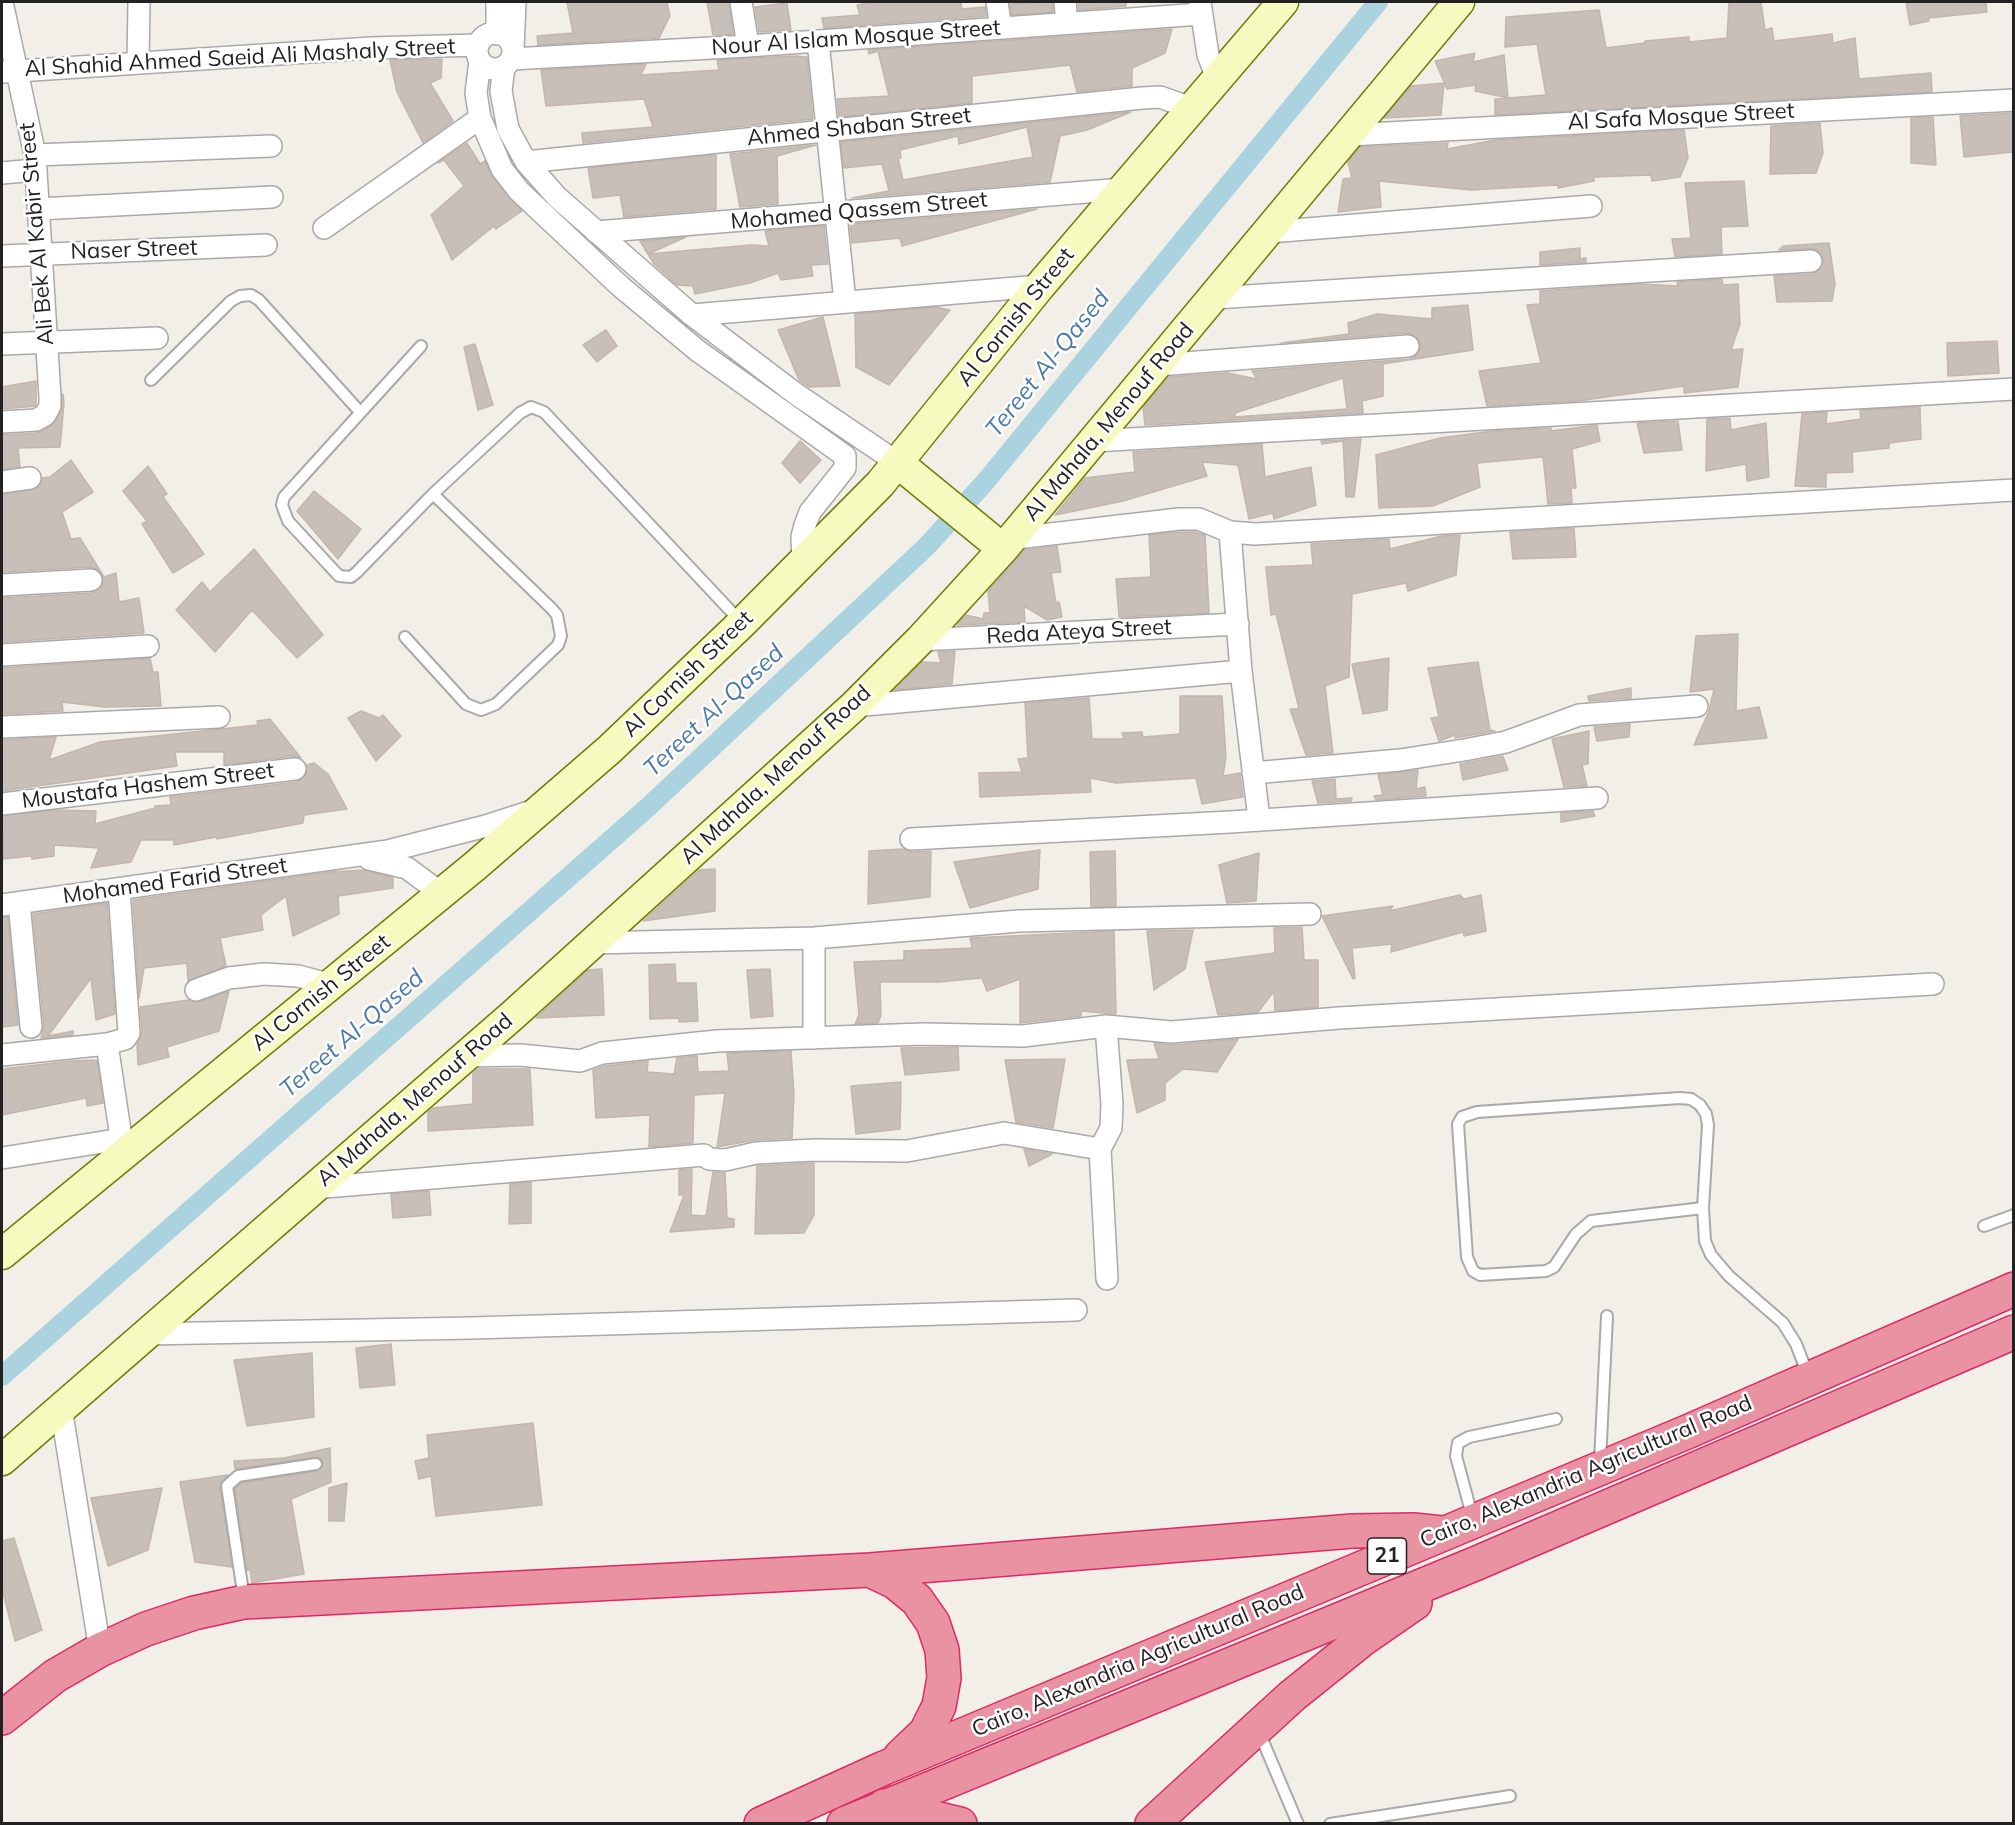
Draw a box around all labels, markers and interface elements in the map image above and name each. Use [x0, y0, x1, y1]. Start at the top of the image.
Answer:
street label: Nour Al Islam Mosque Street [711, 15, 1001, 61]
street label: Al Shahid Ahmed Saeid Ali Mashaly Street [24, 34, 456, 82]
street label: Al Safa Mosque Street [1567, 98, 1795, 136]
street label: Ahmed Shaban Street [746, 102, 972, 152]
street label: Ali Bek Al Kabir Street [14, 121, 60, 347]
street label: Mohamed Qassem Street [730, 187, 988, 235]
street label: Naser Street [70, 235, 198, 265]
street label: Al Cornish Street [952, 242, 1080, 392]
water label: Tereet Al-Qased [980, 285, 1116, 443]
street label: Al Mahala, Menouf Road [1018, 318, 1200, 526]
street label: Al Cornish Street [618, 605, 758, 743]
street label: Reda Ateya Street [986, 614, 1172, 650]
water label: Tereet Al-Qased [638, 639, 790, 783]
street label: Al Mahala, Menouf Road [675, 680, 877, 870]
street label: Moustafa Hashem Street [20, 757, 276, 815]
street label: Mohamed Farid Street [61, 852, 289, 910]
street label: Al Cornish Street [246, 929, 396, 1057]
water label: Tereet Al-Qased [274, 964, 430, 1104]
street label: Al Mahala, Menouf Road [312, 1008, 518, 1192]
street label: Cairo, Alexandria Agricultural Road [1416, 1390, 1756, 1554]
road number: 21 [1368, 1538, 1406, 1574]
street label: Cairo, Alexandria Agricultural Road [968, 1579, 1308, 1743]

